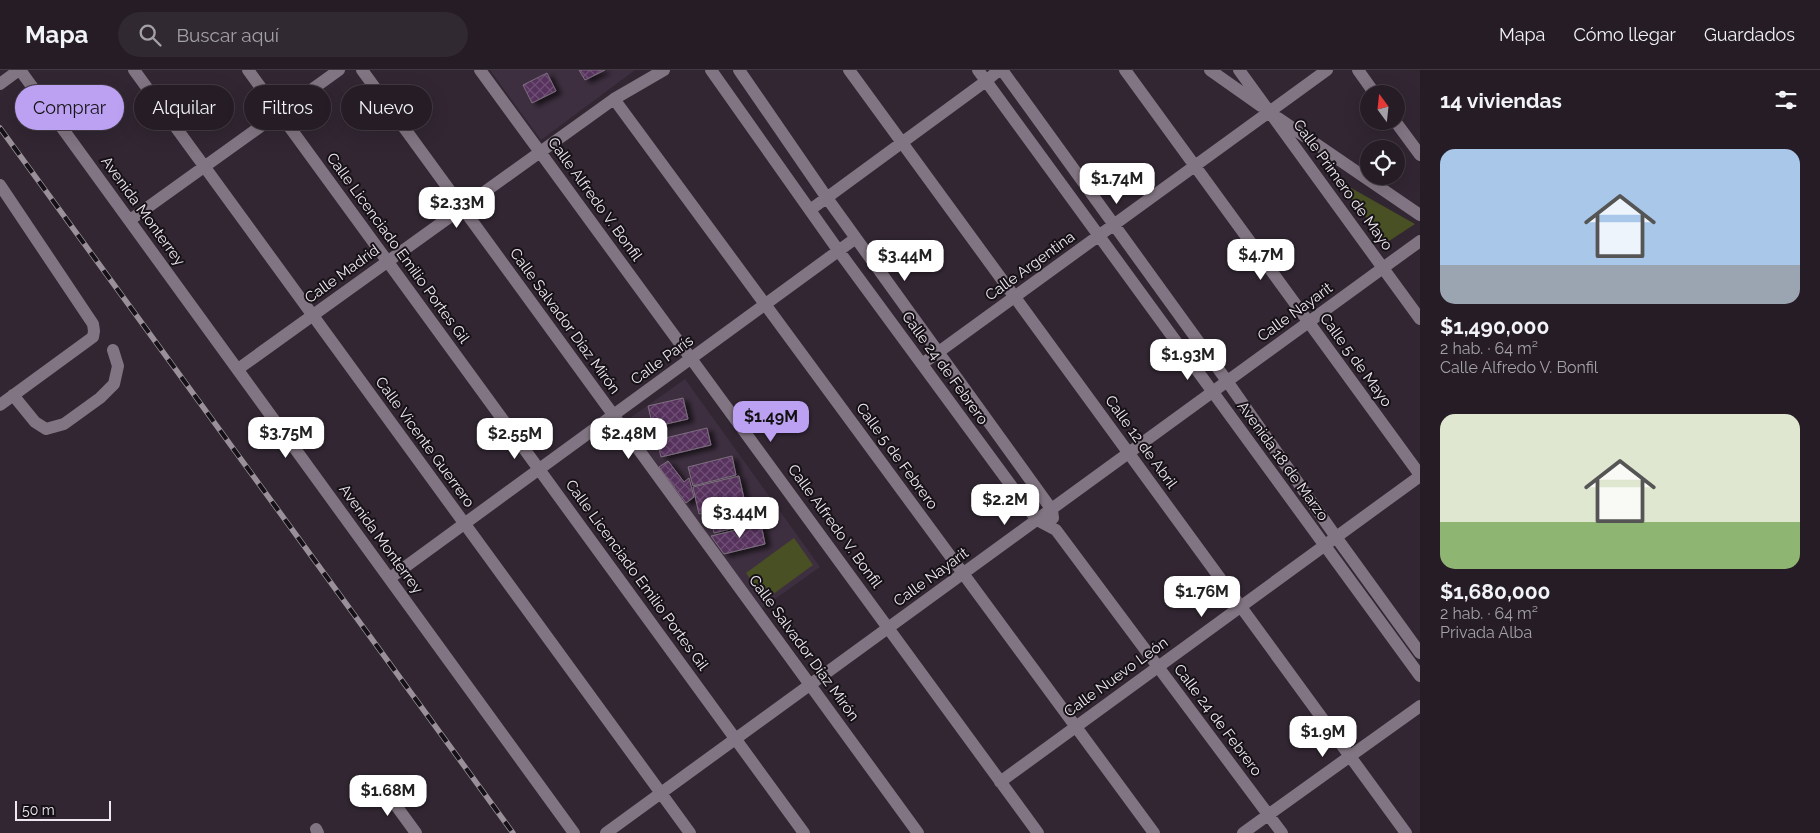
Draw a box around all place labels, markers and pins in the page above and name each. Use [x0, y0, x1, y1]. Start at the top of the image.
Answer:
pin: $1.74M [1076, 162, 1158, 205]
pin: $2.33M [416, 186, 498, 229]
pin: $4.7M [1226, 238, 1296, 281]
pin: $3.44M [864, 240, 946, 282]
pin: $1.93M [1147, 338, 1229, 381]
pin: $1.49M [730, 400, 812, 443]
pin: $3.75M [245, 416, 327, 459]
pin: $2.55M [474, 418, 556, 460]
pin: $2.48M [588, 418, 670, 460]
pin: $2.2M [970, 484, 1040, 526]
pin: $3.44M [699, 496, 781, 539]
pin: $1.76M [1161, 576, 1243, 618]
pin: $1.9M [1288, 716, 1358, 758]
pin: $1.68M [347, 774, 429, 817]

